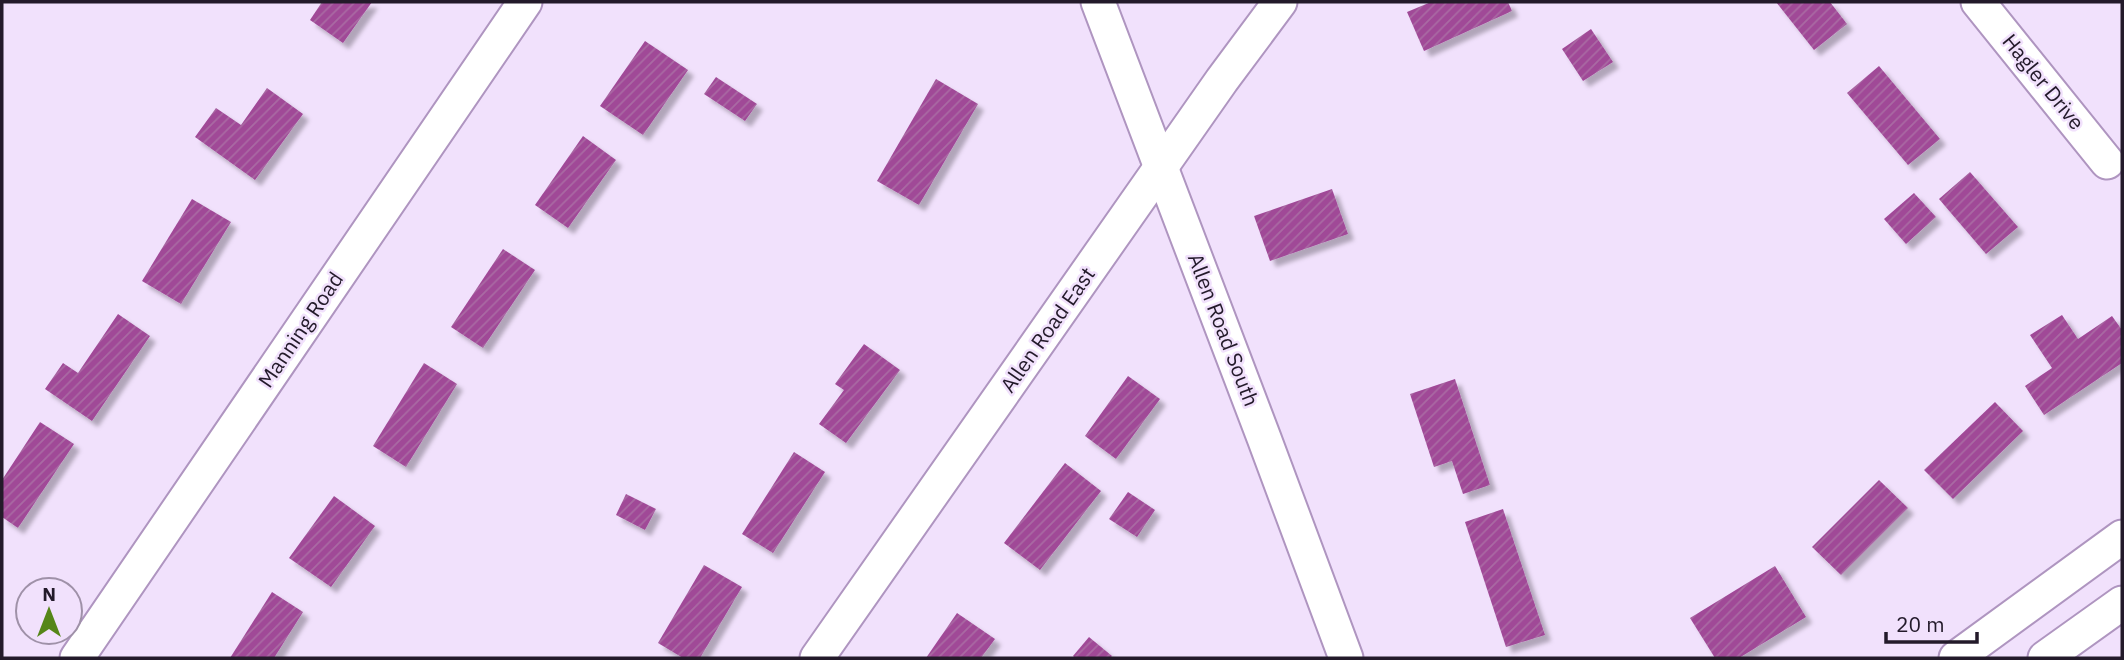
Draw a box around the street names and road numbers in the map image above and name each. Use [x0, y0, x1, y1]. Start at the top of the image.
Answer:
street label: Hagler Drive [1996, 28, 2091, 135]
street label: Allen Road South [1182, 249, 1266, 410]
street label: Allen Road East [993, 261, 1101, 398]
street label: Manning Road [251, 266, 349, 393]

